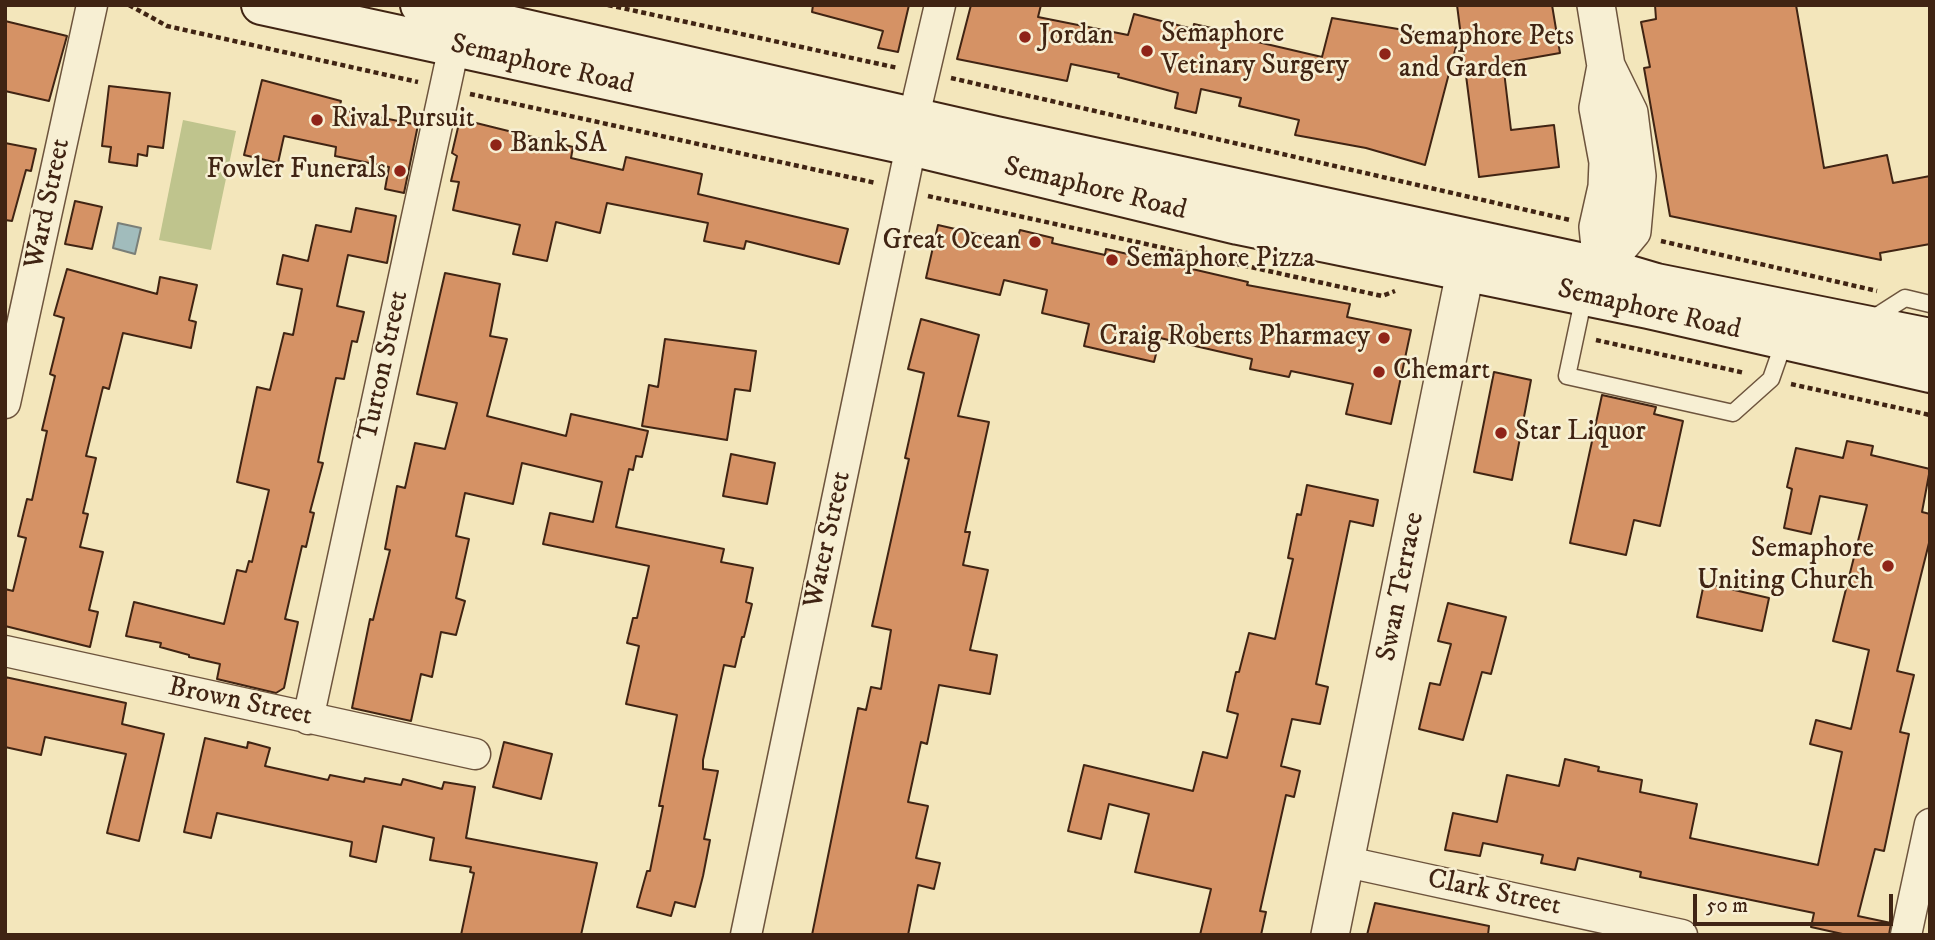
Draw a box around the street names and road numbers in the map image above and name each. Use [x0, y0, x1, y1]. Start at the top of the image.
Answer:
street label: Semaphore Road [447, 29, 637, 103]
street label: Ward Street [19, 136, 79, 272]
street label: Semaphore Road [1000, 151, 1190, 229]
street label: Semaphore Road [1554, 274, 1744, 348]
street label: Turton Street [353, 288, 417, 444]
street label: Water Street [798, 468, 860, 612]
street label: Swan Terrace [1371, 510, 1433, 664]
street label: Brown Street [165, 671, 315, 735]
street label: Clark Street [1424, 864, 1564, 924]

